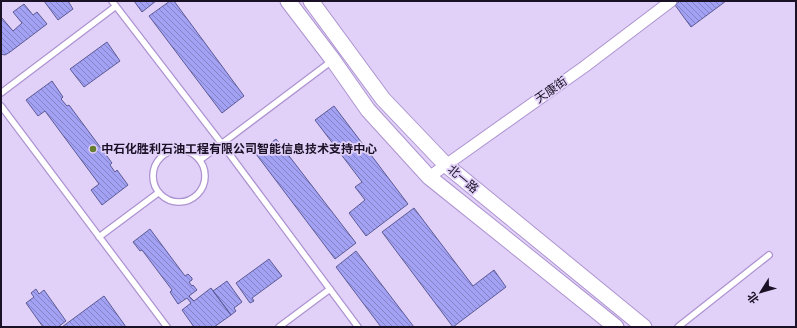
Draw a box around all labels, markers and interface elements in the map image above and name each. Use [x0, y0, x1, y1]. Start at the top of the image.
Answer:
street label: 天康街 [532, 74, 570, 106]
place label: 中石化胜利石油工程有限公司智能信息技术支持中心 [101, 142, 377, 156]
marker: 中石化胜利石油工程有限公司智能信息技术支持中心 [88, 144, 98, 154]
street label: 北一路 [445, 162, 481, 196]
north arrow [741, 272, 781, 312]
text: 北 [745, 290, 761, 306]

